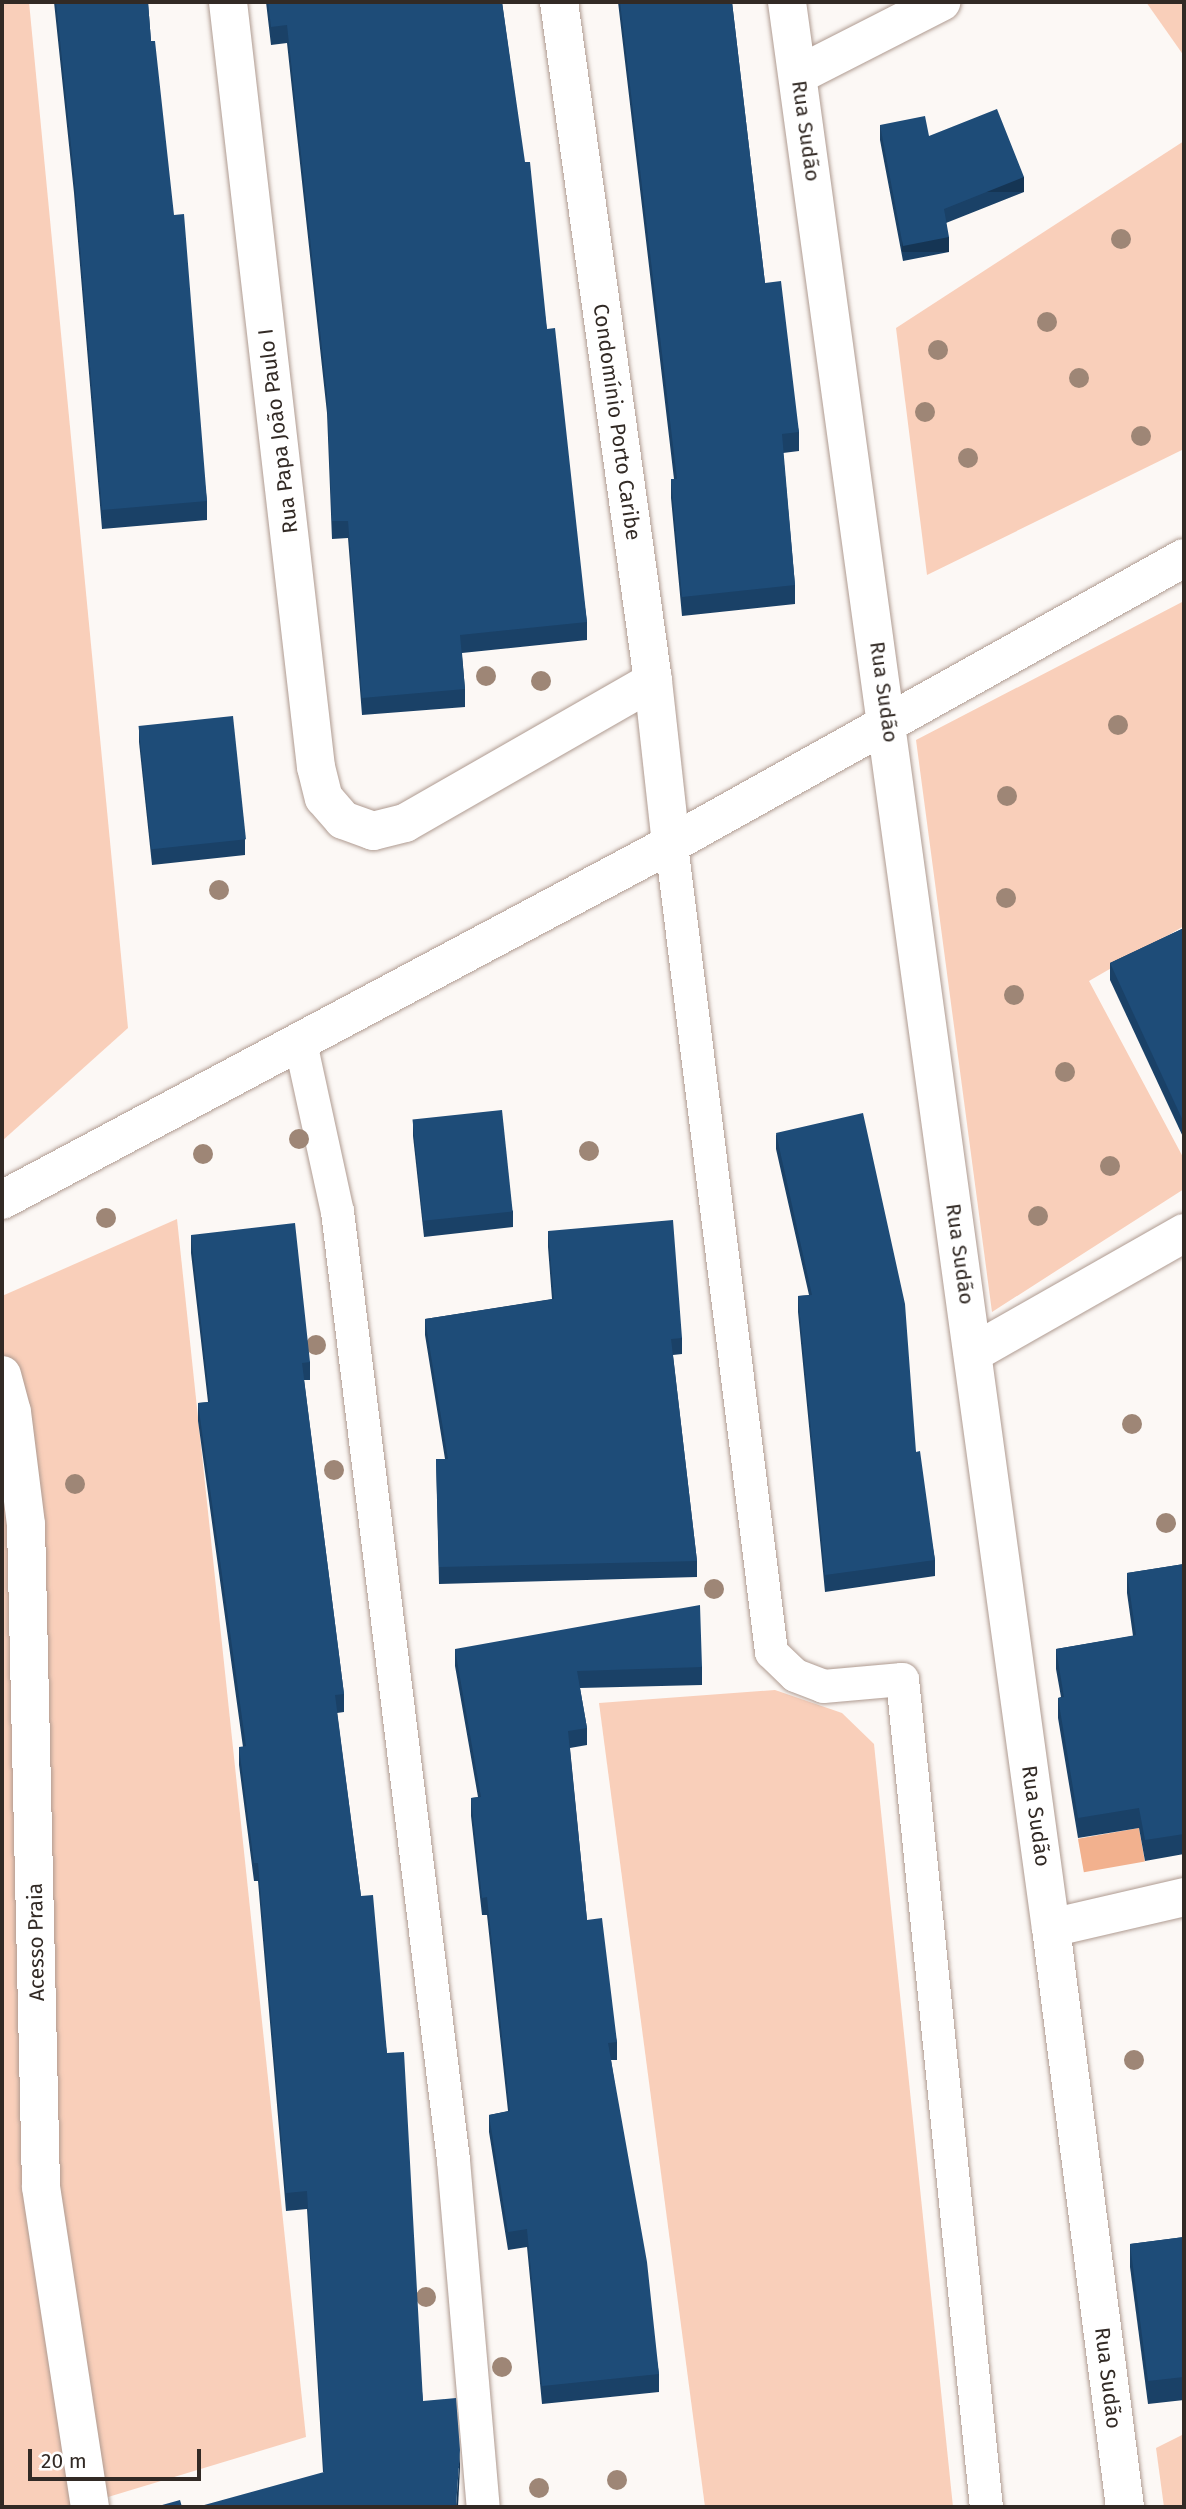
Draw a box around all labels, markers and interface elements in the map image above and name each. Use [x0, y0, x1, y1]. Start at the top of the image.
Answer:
street label: Rua Sudão [786, 79, 826, 183]
street label: Condomínio Porto Caribe [588, 302, 646, 542]
street label: Rua Papa João Paulo I [253, 327, 303, 535]
street label: Rua Sudão [864, 640, 904, 744]
street label: Rua Sudão [940, 1202, 980, 1306]
street label: Rua Sudão [1016, 1764, 1056, 1868]
street label: Acesso Praia [22, 1883, 50, 2001]
street label: Rua Sudão [1089, 2326, 1127, 2430]
scale bar [32, 2436, 205, 2480]
text: 20 m [41, 2448, 87, 2474]

